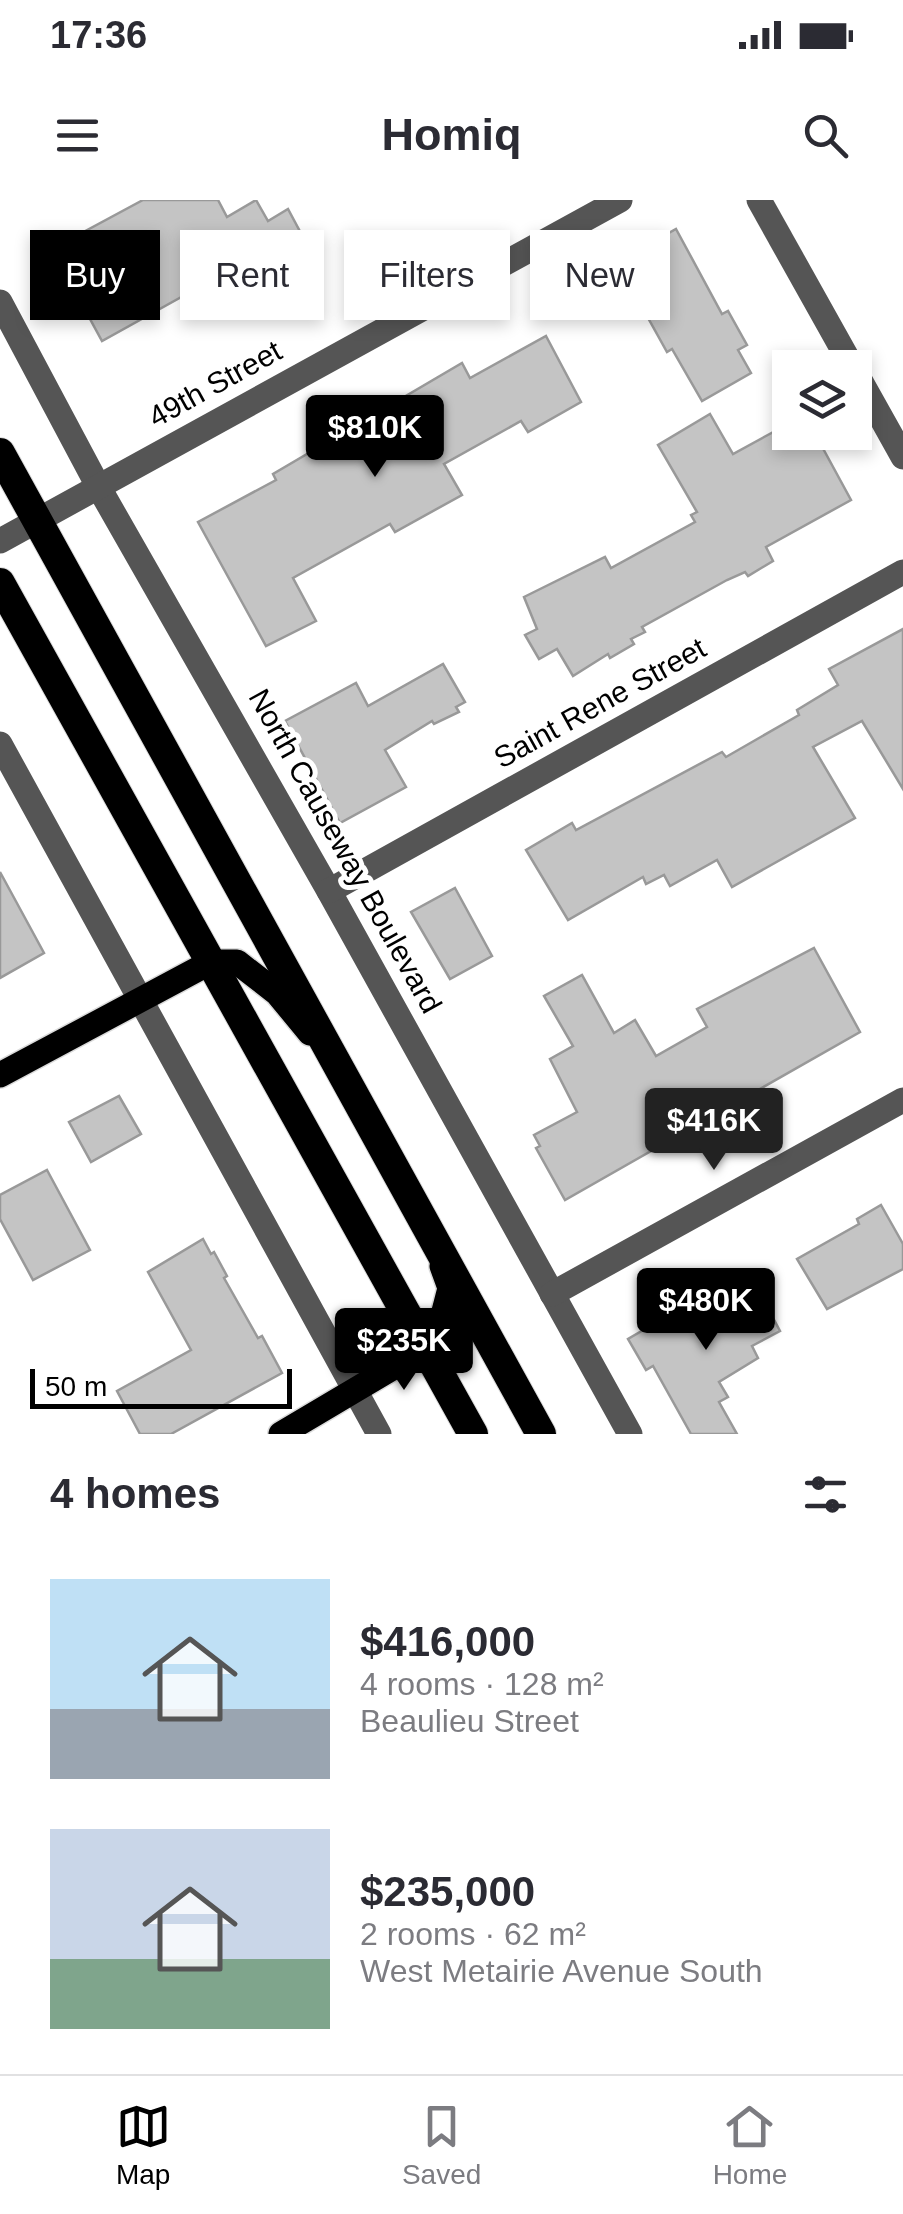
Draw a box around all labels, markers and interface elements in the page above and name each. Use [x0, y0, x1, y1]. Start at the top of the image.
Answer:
text: 17:36 [50, 14, 147, 56]
icon: menu [50, 108, 105, 163]
icon: search [798, 108, 853, 163]
text: Homiq [382, 109, 522, 160]
chip: Buy [30, 230, 160, 320]
chip: Rent [180, 230, 324, 320]
chip: Filters [344, 230, 510, 320]
chip: New [530, 230, 670, 320]
street label: 49th Street [143, 333, 288, 434]
map controls [772, 350, 872, 450]
button: layers [772, 350, 872, 450]
pin: $810K [305, 395, 445, 480]
text: $810K [328, 409, 422, 445]
street label: Saint Rene Street [488, 630, 712, 774]
street label: North Causeway Boulevard [242, 683, 448, 1018]
pin: $416K [644, 1088, 784, 1173]
text: $416K [667, 1102, 761, 1138]
pin: $480K [636, 1268, 776, 1353]
text: $480K [659, 1282, 753, 1318]
pin: $235K [334, 1308, 474, 1393]
text: $235K [357, 1322, 451, 1358]
scale bar [30, 1364, 292, 1408]
text: 50 m [45, 1371, 107, 1402]
icon: filters [798, 1467, 853, 1522]
text: 4 homes [50, 1470, 220, 1517]
text: $416,000 [360, 1618, 535, 1665]
icon: home [130, 1619, 250, 1739]
text: 4 rooms · 128 m² [360, 1666, 604, 1702]
text: Beaulieu Street [360, 1703, 579, 1739]
text: $235,000 [360, 1868, 535, 1915]
icon: home [130, 1869, 250, 1989]
text: 2 rooms · 62 m² [360, 1916, 586, 1952]
text: West Metairie Avenue South [360, 1953, 763, 1989]
tab: Map [116, 2099, 171, 2191]
tab: Saved [402, 2099, 481, 2191]
tab: Home [713, 2099, 787, 2191]

